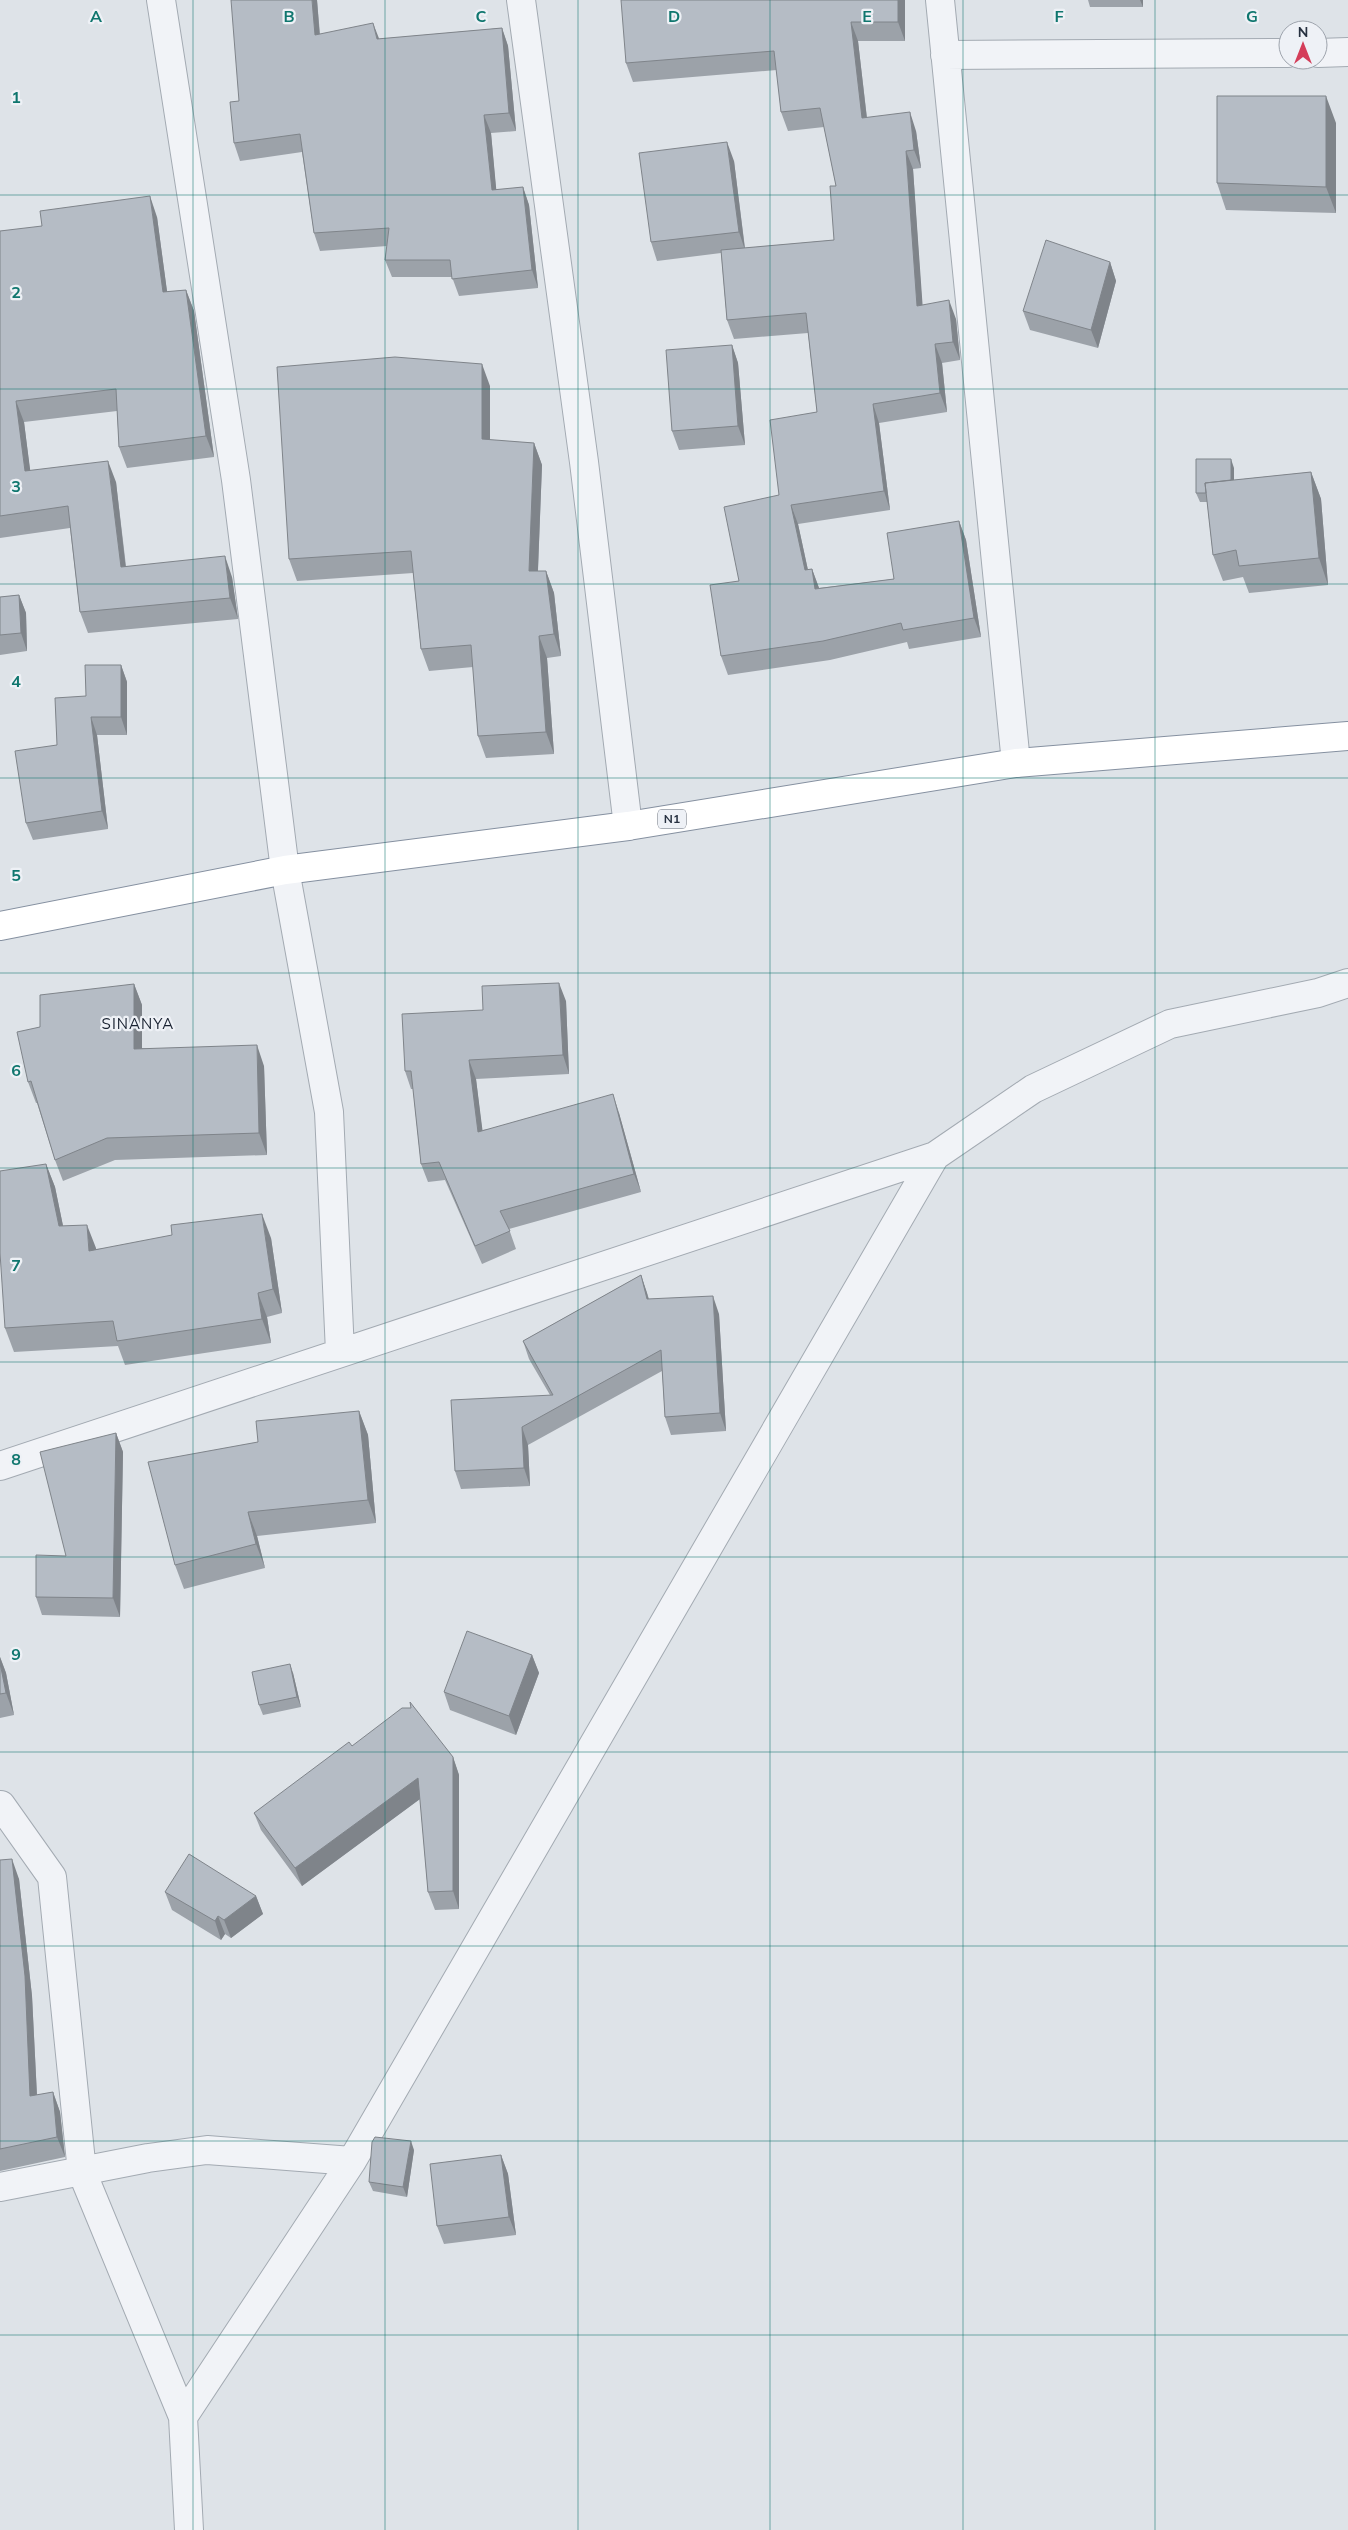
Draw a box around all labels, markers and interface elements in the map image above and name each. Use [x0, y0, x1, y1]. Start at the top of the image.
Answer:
text: A [90, 6, 102, 26]
text: B [283, 6, 295, 26]
text: C [476, 6, 487, 26]
text: D [668, 6, 680, 26]
text: E [862, 6, 872, 26]
text: F [1054, 6, 1064, 26]
text: G [1246, 6, 1258, 26]
north arrow [1278, 20, 1328, 70]
text: N [1298, 23, 1308, 41]
text: 1 [11, 87, 21, 107]
text: 2 [11, 282, 21, 302]
text: 3 [11, 476, 21, 496]
text: 4 [11, 671, 21, 691]
road number: N1 [658, 810, 686, 829]
text: 5 [11, 865, 21, 885]
district label: SINANYA [102, 1014, 174, 1033]
text: 6 [11, 1060, 21, 1080]
text: 7 [11, 1255, 21, 1275]
text: 8 [11, 1449, 21, 1469]
text: 9 [11, 1644, 21, 1664]

